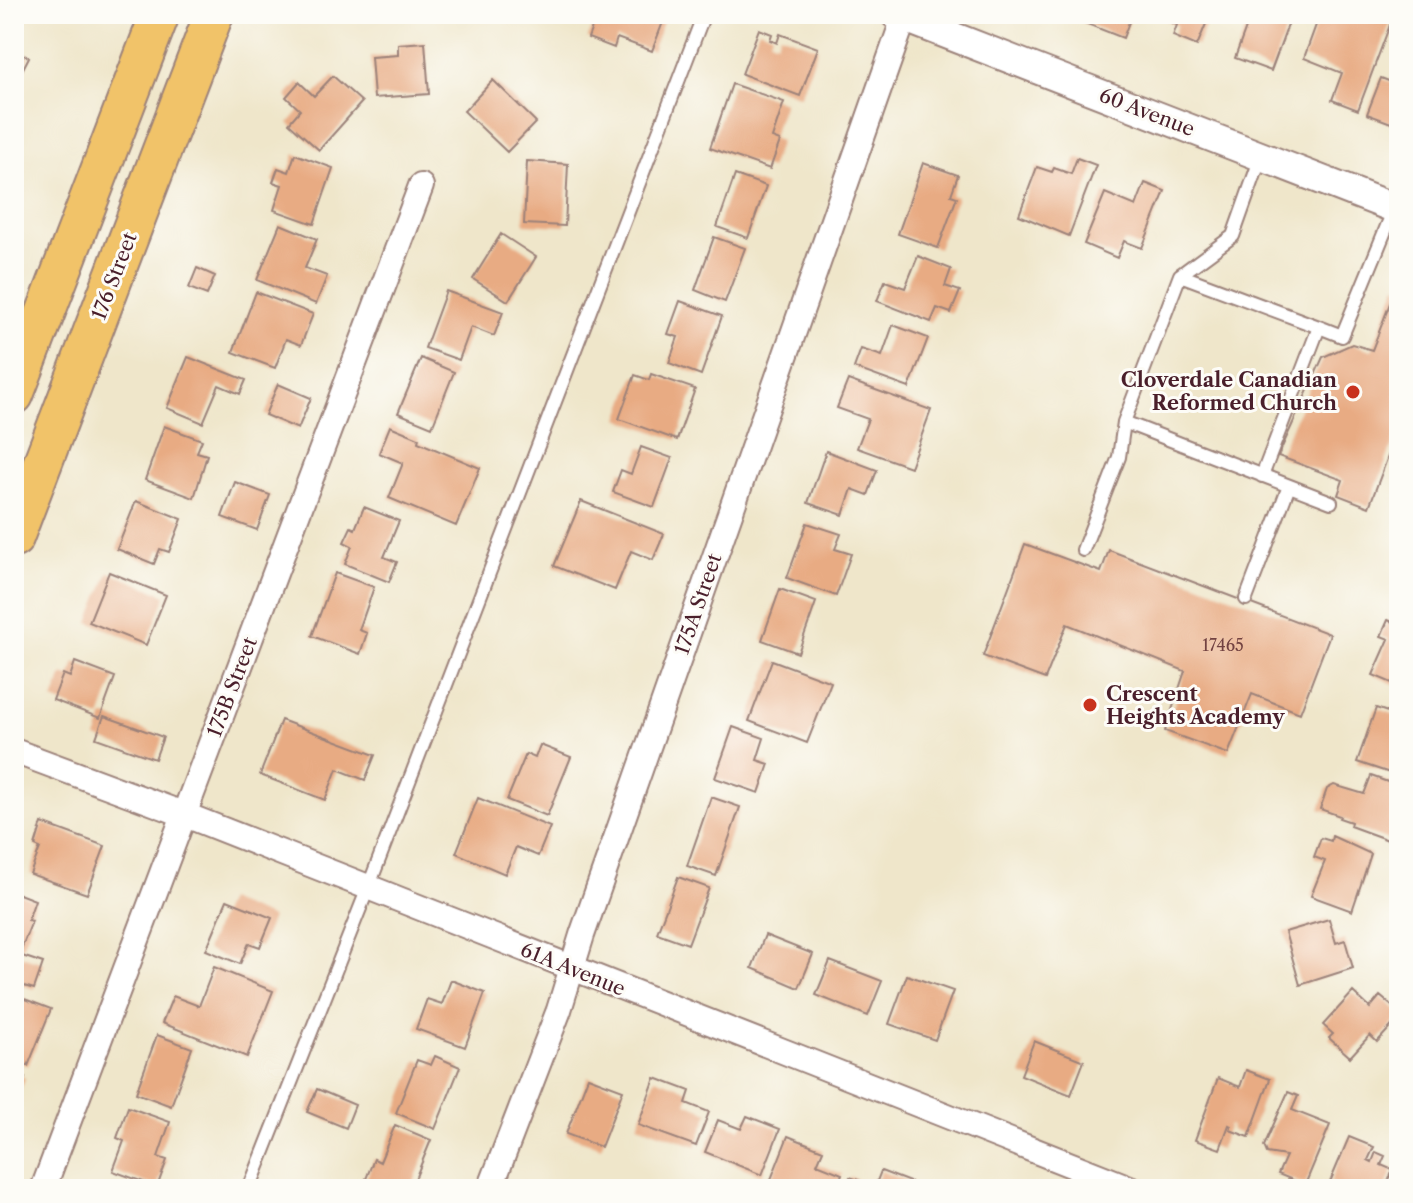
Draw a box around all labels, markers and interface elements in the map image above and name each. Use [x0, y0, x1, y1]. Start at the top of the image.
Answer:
street label: 60 Avenue [1096, 83, 1198, 141]
street label: 176 Street [86, 229, 142, 323]
place label: Cloverdale Canadian Reformed Church [1121, 368, 1337, 415]
marker: Cloverdale Canadian Reformed Church [1344, 383, 1362, 401]
street label: 175A Street [670, 550, 726, 658]
street label: 175B Street [202, 634, 262, 740]
house number: 17465 [1202, 635, 1244, 655]
place label: Crescent Heights Academy [1106, 682, 1285, 729]
marker: Crescent Heights Academy [1081, 696, 1099, 714]
street label: 61A Avenue [517, 937, 629, 1001]

